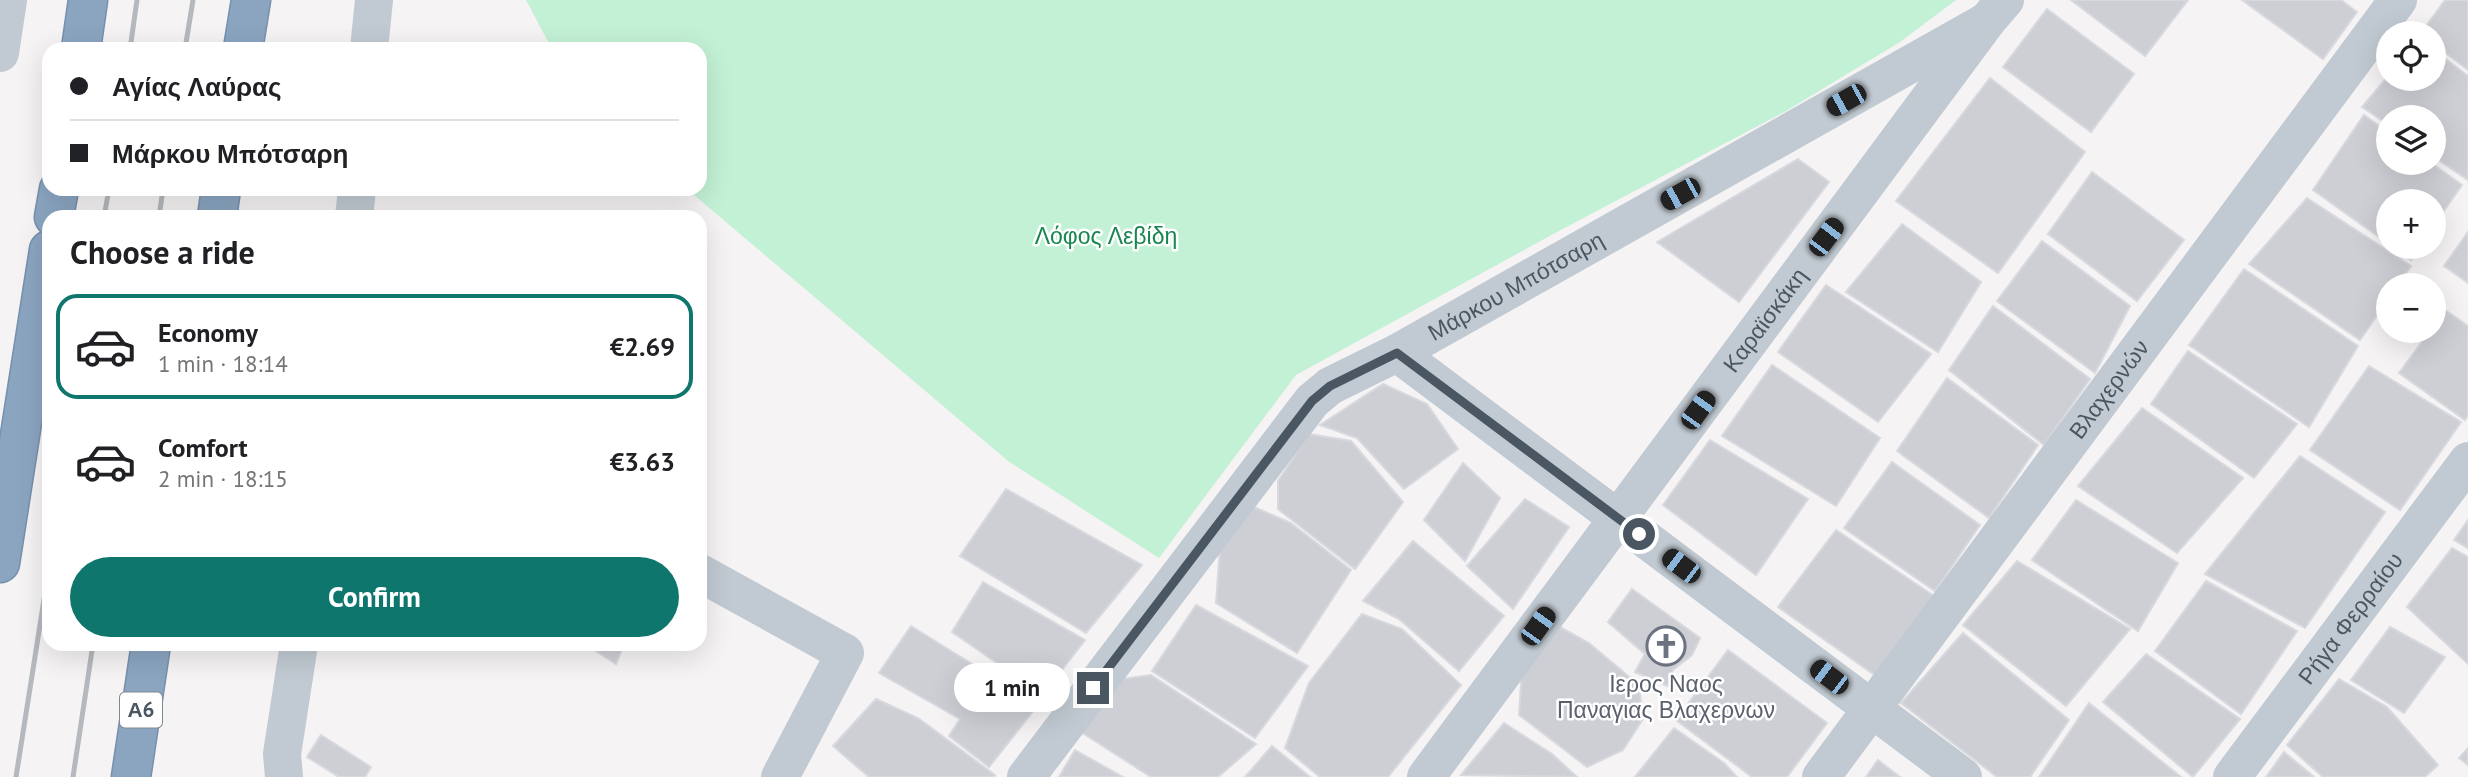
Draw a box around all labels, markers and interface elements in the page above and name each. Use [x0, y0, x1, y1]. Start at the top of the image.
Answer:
map controls [2376, 21, 2446, 343]
button: locate [2376, 21, 2446, 91]
text: Αγίας Λαύρας [112, 70, 282, 103]
car [1823, 81, 1870, 119]
button: layers [2376, 105, 2446, 175]
text: Μάρκου Μπότσαρη [112, 137, 348, 170]
car [1657, 175, 1704, 213]
button: + [2376, 189, 2446, 259]
car [1805, 214, 1848, 260]
park label: Λόφος Λεβίδη [1035, 221, 1177, 250]
street label: Μάρκου Μπότσαρη [1423, 225, 1609, 347]
text: Choose a ride [70, 231, 255, 273]
street label: Καραϊσκάκη [1716, 262, 1813, 378]
button: − [2376, 273, 2446, 343]
icon: car [74, 315, 137, 378]
text: Economy [158, 316, 258, 349]
text: €2.69 [610, 330, 675, 363]
street label: Βλαχερνών [2062, 334, 2155, 444]
text: 1 min · 18:14 [158, 349, 288, 378]
car [1678, 387, 1719, 433]
icon: car [74, 430, 137, 493]
text: Comfort [158, 431, 248, 464]
text: €3.63 [610, 445, 675, 478]
text: 2 min · 18:15 [158, 464, 288, 493]
route start [1623, 518, 1655, 550]
car [1658, 545, 1705, 587]
street label: Ρήγα Φερραίου [2291, 546, 2409, 690]
button: Confirm [70, 557, 679, 637]
car [1518, 603, 1559, 649]
church icon: Ιερος Ναος Παναγιας Βλαχερνων [1645, 625, 1687, 667]
car [1806, 656, 1853, 698]
callout: 1 min [953, 664, 1068, 712]
place label: Ιερος Ναος Παναγιας Βλαχερνων [1557, 669, 1775, 724]
route end [1077, 672, 1109, 704]
text: 1 min [984, 673, 1040, 702]
road number: Α6 [120, 692, 162, 728]

